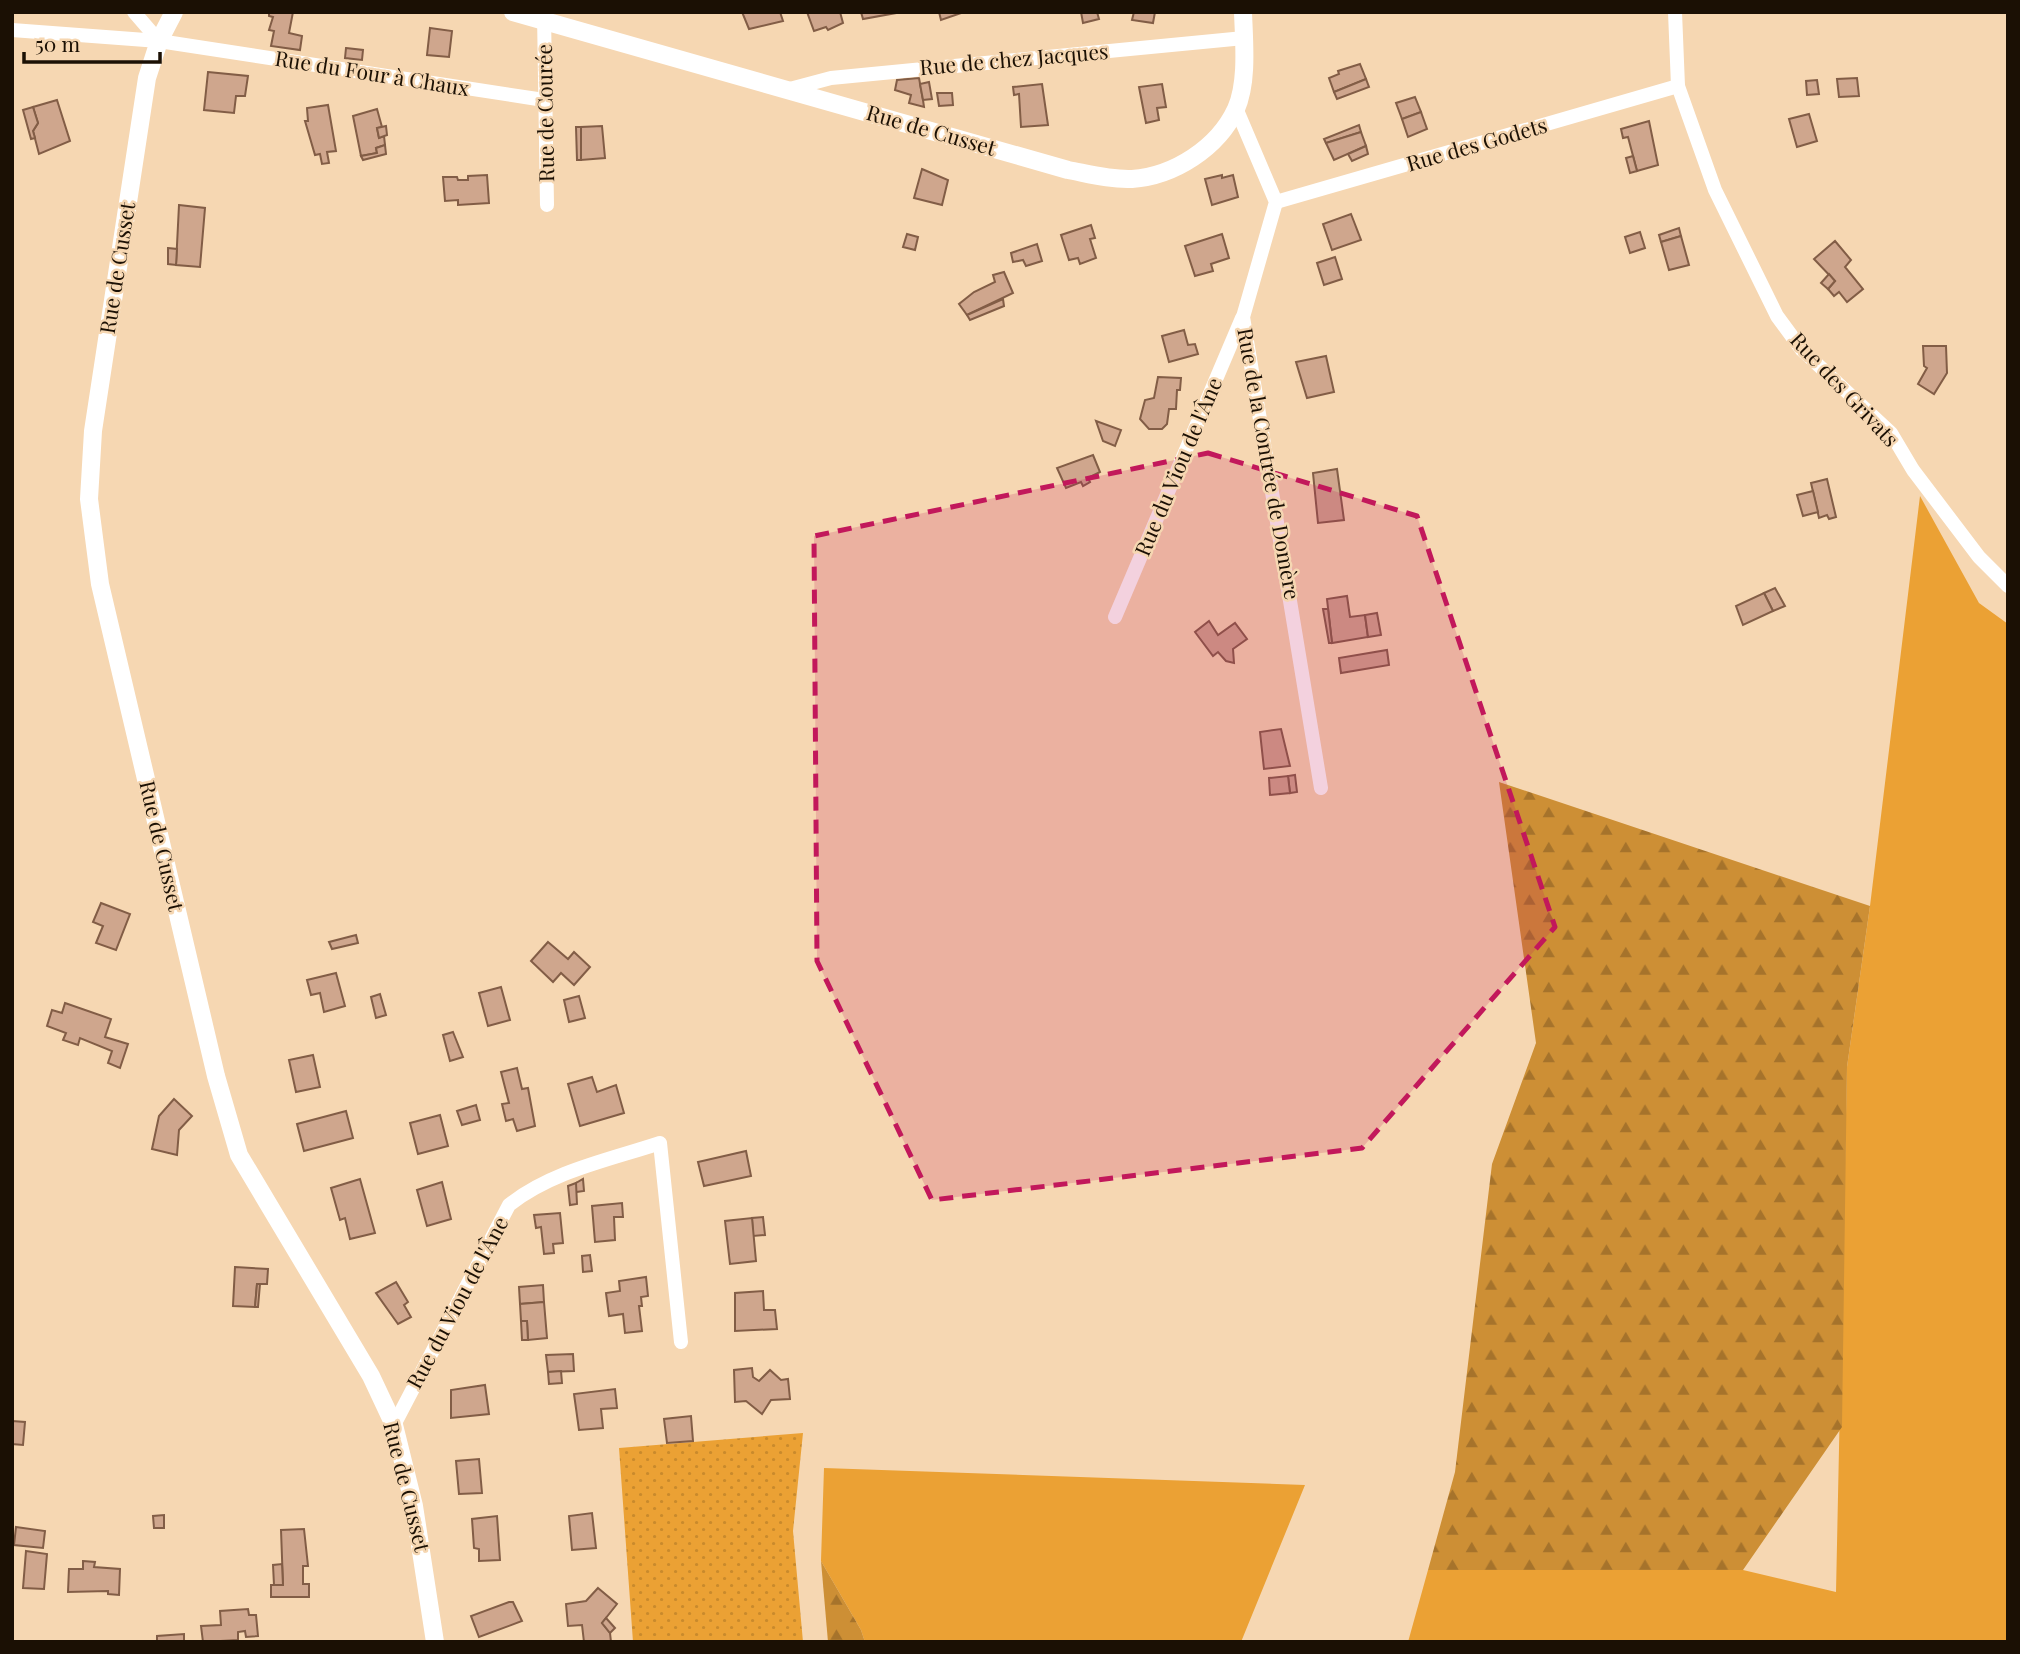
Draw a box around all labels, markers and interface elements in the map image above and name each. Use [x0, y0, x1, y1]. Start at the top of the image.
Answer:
scale bar [24, 21, 161, 65]
text: 50 m [35, 29, 81, 57]
street label: Rue de chez Jacques [918, 36, 1109, 80]
street label: Rue du Four à Chaux [273, 43, 472, 101]
street label: Rue de Courée [529, 44, 559, 182]
street label: Rue de Cusset [864, 97, 1000, 161]
street label: Rue des Godets [1403, 110, 1550, 177]
street label: Rue de Cusset [92, 199, 140, 336]
street label: Rue des Grivats [1785, 325, 1906, 452]
street label: Rue de la Contrée de Domère [1232, 326, 1308, 602]
street label: Rue du Viou de l'Âne [1127, 373, 1227, 560]
street label: Rue de Cusset [134, 778, 192, 914]
street label: Rue du Viou de l'Âne [399, 1211, 513, 1393]
street label: Rue de Cusset [378, 1419, 438, 1555]

